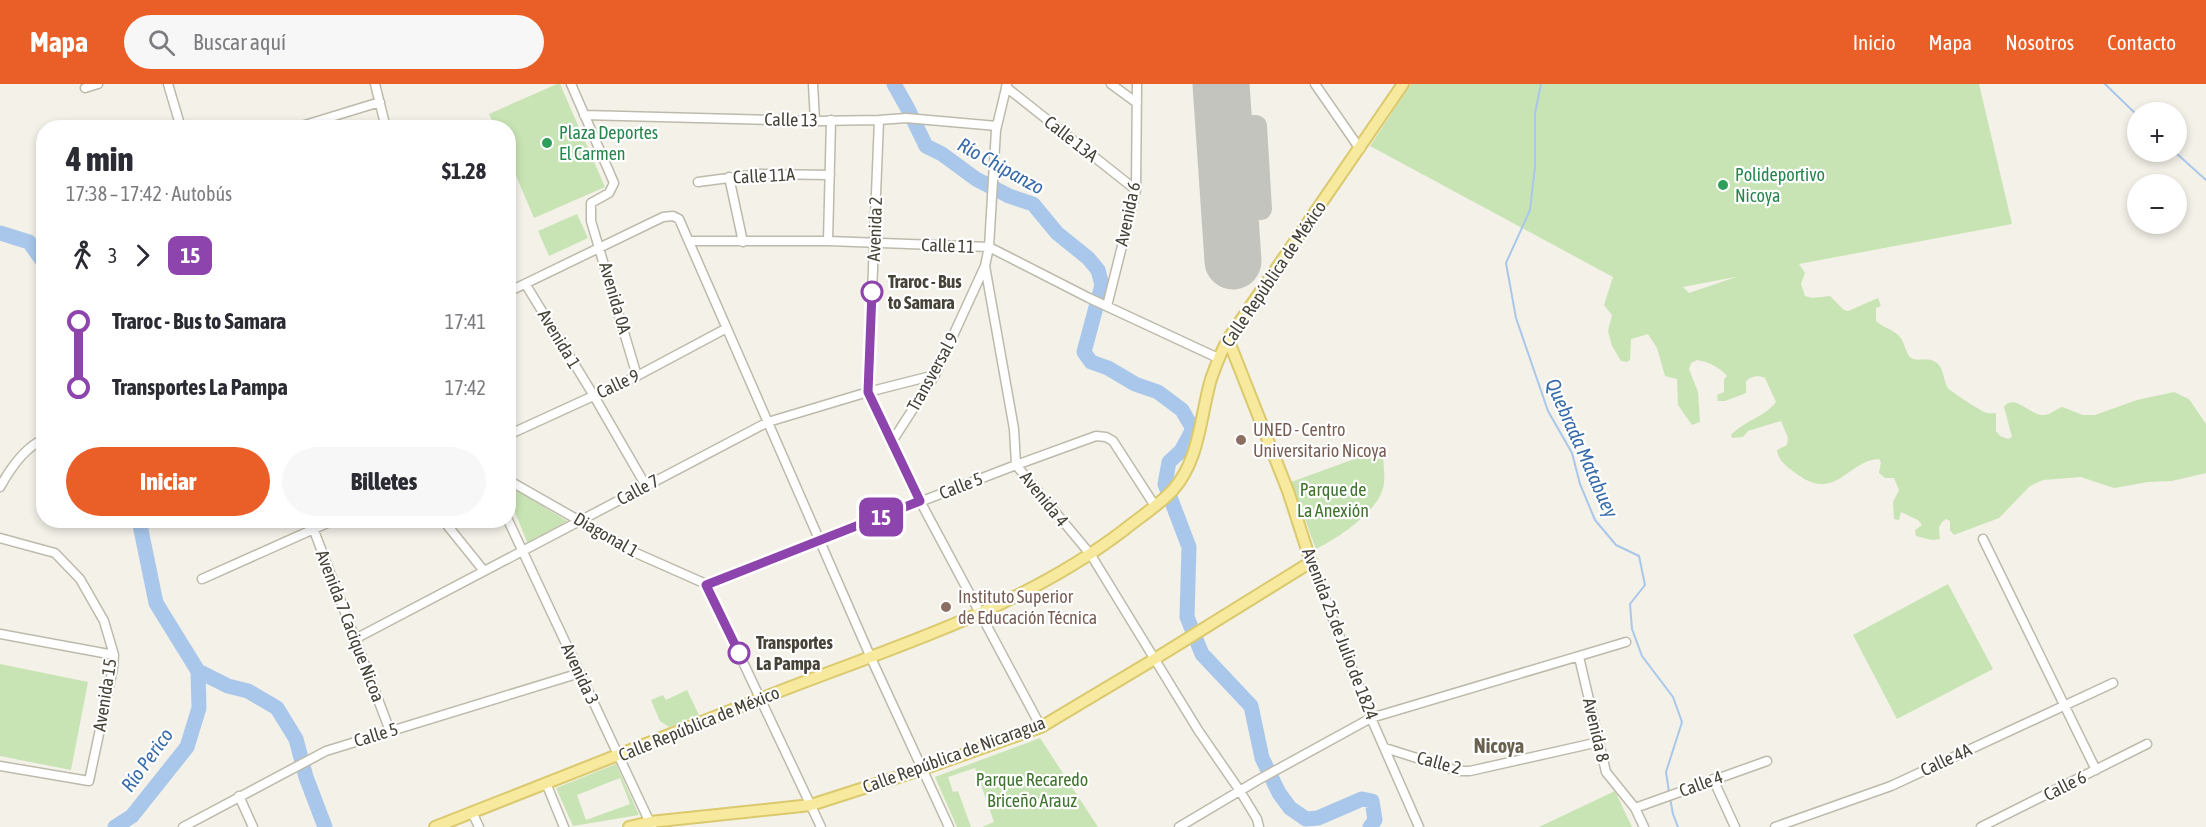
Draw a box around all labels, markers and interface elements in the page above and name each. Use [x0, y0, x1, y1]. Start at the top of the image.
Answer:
search box [124, 15, 544, 69]
text: Mapa [30, 26, 88, 58]
icon: search [145, 26, 178, 59]
text: Buscar aquí [193, 29, 286, 55]
text: Inicio [1853, 30, 1896, 54]
text: Mapa [1929, 30, 1972, 54]
text: Nosotros [2005, 30, 2074, 54]
text: Contacto [2107, 30, 2176, 54]
map controls [2127, 102, 2187, 234]
button: + [2127, 102, 2187, 162]
street label: Calle 13 [764, 109, 818, 130]
street label: Calle 13A [1040, 111, 1102, 166]
place label: Plaza Deportes El Carmen [559, 122, 658, 164]
water label: Río Chipanzo [954, 132, 1048, 199]
marker: Plaza Deportes El Carmen [540, 136, 554, 150]
text: 4 min [66, 140, 133, 178]
text: $1.28 [442, 158, 486, 184]
street label: Calle 11A [732, 163, 796, 188]
place label: Polideportivo Nicoya [1735, 164, 1825, 206]
button: − [2127, 174, 2187, 234]
marker: Polideportivo Nicoya [1716, 178, 1730, 192]
street label: Avenida 6 [1110, 180, 1145, 248]
text: 17:38 – 17:42 · Autobús [66, 182, 232, 205]
street label: Avenida 2 [863, 196, 886, 262]
street label: Calle República de México [1217, 197, 1330, 351]
street label: Calle 11 [921, 234, 975, 257]
icon: walk [66, 239, 99, 272]
icon: forward [126, 239, 159, 272]
text: 15 [180, 243, 200, 267]
text: 3 [108, 244, 117, 267]
street label: Avenida 0A [595, 260, 636, 336]
place label: Traroc - Bus to Samara [887, 271, 962, 313]
marker: Traroc - Bus to Samara [861, 281, 883, 303]
street label: Avenida 1 [534, 306, 585, 372]
text: Traroc - Bus to Samara [112, 308, 286, 334]
text: 17:41 [445, 310, 486, 333]
street label: Transversal 9 [902, 329, 963, 415]
street label: Calle 9 [593, 365, 643, 403]
text: Transportes La Pampa [112, 374, 288, 400]
water label: Quebrada Matabuey [1541, 375, 1624, 522]
text: 17:42 [445, 376, 486, 399]
place label: UNED - Centro Universitario Nicoya [1253, 419, 1387, 461]
marker: UNED - Centro Universitario Nicoya [1234, 433, 1248, 447]
button: Iniciar [66, 447, 270, 516]
button: Billetes [282, 447, 486, 516]
street label: Avenida 4 [1016, 467, 1073, 531]
street label: Calle 5 [936, 468, 986, 503]
street label: Calle 7 [613, 470, 663, 509]
park label: Parque de La Anexión [1297, 479, 1369, 521]
line badge: 15 [854, 498, 908, 536]
text: 15 [871, 505, 891, 529]
street label: Diagonal 1 [570, 508, 642, 561]
street label: Avenida 25 de Julio de 1824 [1298, 545, 1383, 723]
street label: Avenida 7 Cacique Nicoa [312, 547, 389, 705]
place label: Instituto Superior de Educación Técnica [958, 586, 1097, 628]
marker: Instituto Superior de Educación Técnica [939, 600, 953, 614]
place label: Transportes La Pampa [756, 632, 834, 674]
street label: Avenida 3 [557, 640, 604, 708]
marker: Transportes La Pampa [728, 642, 750, 664]
street label: Avenida 15 [88, 657, 121, 733]
street label: Calle República de México [615, 682, 782, 765]
street label: Avenida 8 [1579, 696, 1614, 764]
street label: Calle República de Nicaragua [860, 712, 1048, 797]
street label: Calle 5 [351, 718, 400, 751]
water label: Río Perico [116, 724, 177, 796]
district label: Nicoya [1474, 734, 1524, 757]
street label: Calle 4A [1917, 739, 1975, 780]
street label: Calle 2 [1415, 747, 1464, 778]
street label: Calle 4 [1676, 766, 1726, 801]
street label: Calle 6 [2040, 766, 2090, 805]
park label: Parque Recaredo Briceño Arauz [976, 769, 1088, 811]

